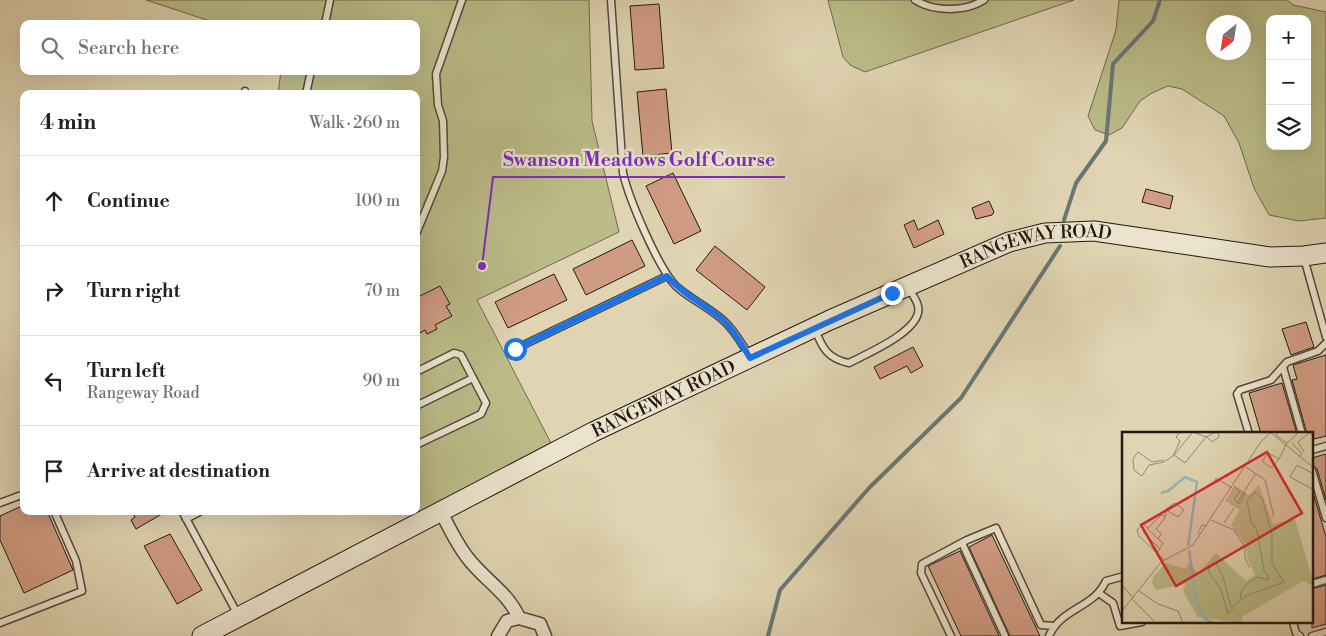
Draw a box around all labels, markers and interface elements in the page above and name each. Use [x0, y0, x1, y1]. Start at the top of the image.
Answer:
north arrow [1206, 15, 1251, 60]
map controls [1266, 15, 1311, 150]
button: + [1266, 15, 1311, 60]
search box [20, 20, 420, 75]
icon: search [38, 34, 66, 62]
text: Search here [78, 36, 179, 60]
button: − [1266, 60, 1311, 105]
button: layers [1266, 105, 1311, 150]
text: 4 min [40, 110, 96, 136]
text: Walk · 260 m [309, 113, 400, 133]
callout: Swanson Meadows Golf Course [493, 143, 785, 177]
text: Swanson Meadows Golf Course [503, 148, 775, 172]
icon: ahead [40, 187, 68, 215]
text: Continue [87, 189, 170, 213]
text: 100 m [355, 191, 400, 211]
street label: RANGEWAY ROAD [956, 219, 1113, 274]
icon: right [40, 277, 68, 305]
text: Turn right [87, 279, 180, 303]
text: 70 m [364, 281, 400, 301]
route end [881, 282, 904, 305]
route start [504, 338, 527, 361]
street label: RANGEWAY ROAD [588, 355, 739, 443]
text: Turn left [87, 359, 166, 383]
icon: left [40, 367, 68, 395]
text: 90 m [362, 371, 400, 391]
text: Rangeway Road [87, 383, 200, 403]
inset map [1122, 432, 1314, 624]
icon: arrive [40, 457, 68, 485]
text: Arrive at destination [87, 459, 270, 483]

